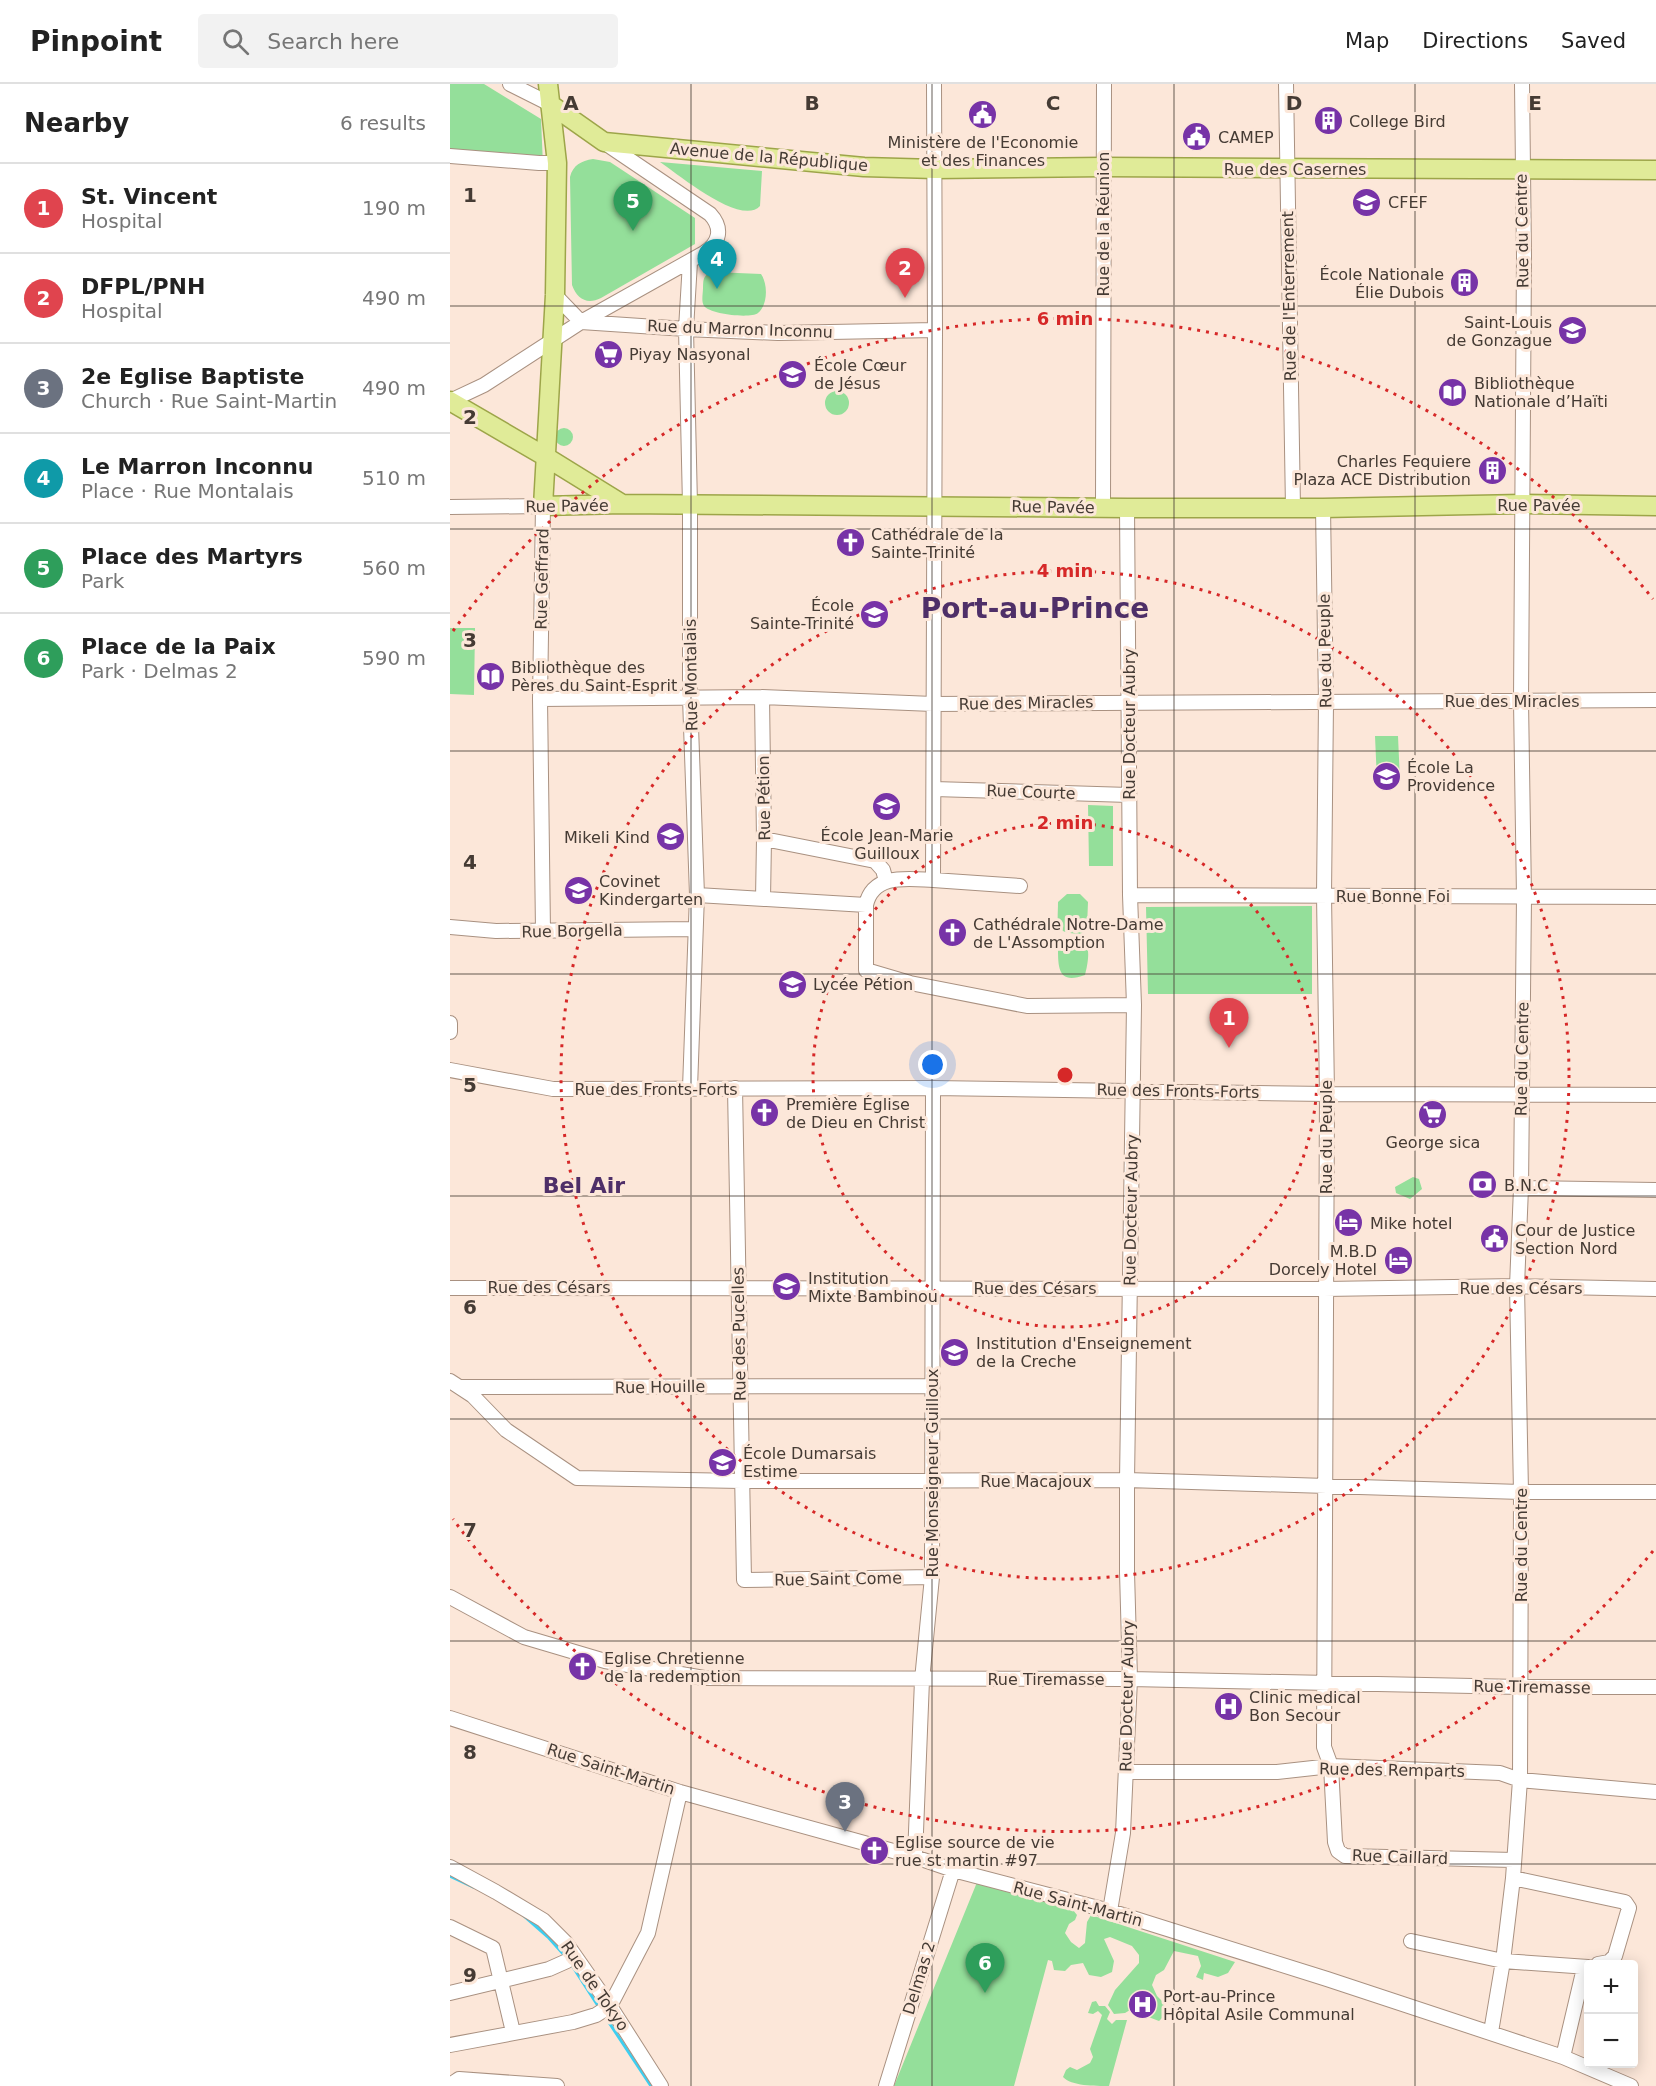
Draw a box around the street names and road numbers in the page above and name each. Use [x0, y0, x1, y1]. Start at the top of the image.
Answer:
street label: Avenue de la République [669, 139, 869, 175]
street label: Rue de la Réunion [1094, 152, 1113, 296]
street label: Rue des Casernes [1224, 160, 1366, 179]
street label: Rue du Centre [1512, 174, 1532, 288]
street label: Rue de l'Enterrement [1278, 211, 1300, 381]
street label: Rue du Marron Inconnu [647, 316, 833, 342]
street label: Rue Pavée [525, 496, 609, 516]
street label: Rue Pavée [1497, 496, 1581, 515]
street label: Rue Pavée [1011, 497, 1095, 517]
street label: Rue Geffrard [532, 528, 552, 630]
street label: Rue du Peuple [1315, 594, 1335, 708]
street label: Rue Montalais [681, 619, 701, 731]
street label: Rue Docteur Aubry [1120, 648, 1139, 800]
street label: Rue des Miracles [958, 692, 1094, 714]
street label: Rue des Miracles [1445, 692, 1579, 711]
street label: Rue Pétion [754, 755, 774, 841]
street label: Rue Courte [986, 781, 1076, 803]
street label: Rue Bonne Foi [1336, 887, 1450, 906]
street label: Rue Borgella [521, 921, 623, 941]
street label: Rue du Centre [1512, 1002, 1532, 1116]
street label: Rue des Fronts-Forts [574, 1080, 738, 1099]
street label: Rue des Fronts-Forts [1096, 1080, 1260, 1102]
street label: Rue du Peuple [1317, 1080, 1336, 1194]
street label: Rue Docteur Aubry [1120, 1134, 1142, 1286]
street label: Rue des Pucelles [728, 1267, 750, 1401]
street label: Rue des Césars [488, 1278, 610, 1297]
street label: Rue des Césars [974, 1279, 1096, 1298]
street label: Rue des Césars [1460, 1279, 1582, 1298]
street label: Rue Monseigneur Guilloux [923, 1368, 942, 1578]
street label: Rue Houille [615, 1377, 705, 1397]
street label: Rue Macajoux [980, 1472, 1092, 1491]
street label: Rue du Centre [1512, 1488, 1531, 1602]
street label: Rue Saint Come [774, 1568, 902, 1590]
street label: Rue Docteur Aubry [1116, 1620, 1138, 1772]
street label: Rue Tiremasse [987, 1670, 1105, 1689]
street label: Rue Tiremasse [1473, 1676, 1591, 1698]
street label: Rue Saint-Martin [545, 1739, 677, 1799]
street label: Rue des Remparts [1319, 1759, 1465, 1781]
street label: Rue Caillard [1352, 1846, 1448, 1868]
street label: Rue Saint-Martin [1011, 1878, 1145, 1930]
street label: Rue de Tokyo [557, 1937, 633, 2035]
street label: Delmas 2 [899, 1939, 939, 2017]

